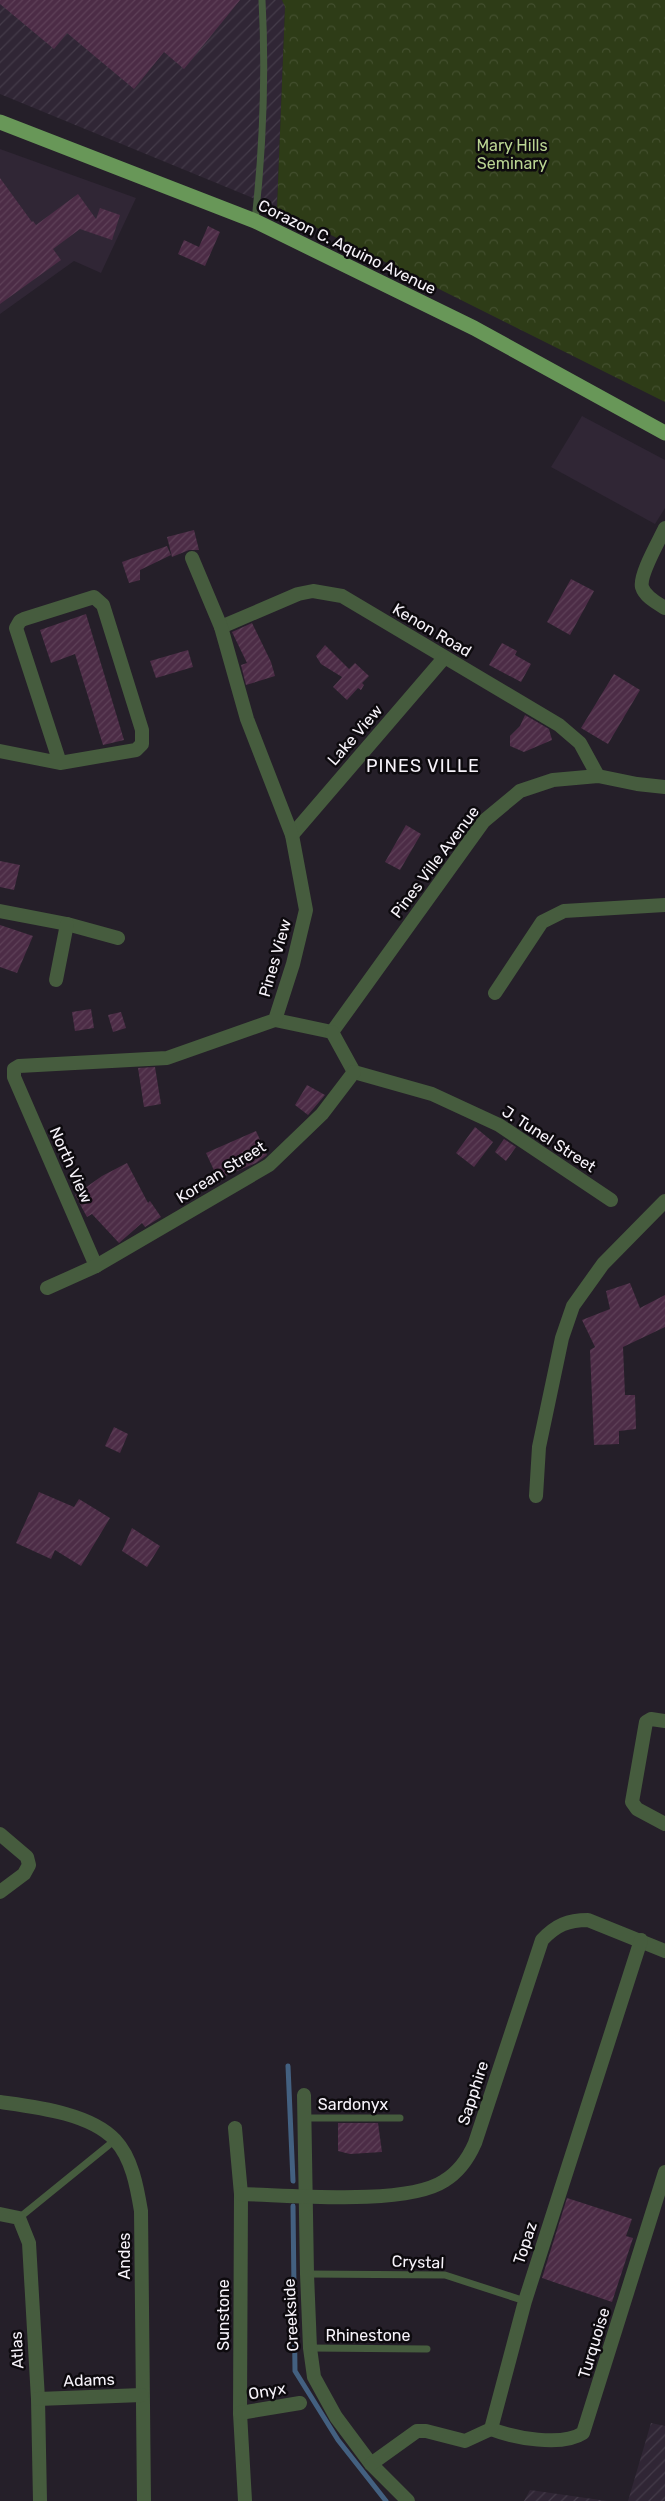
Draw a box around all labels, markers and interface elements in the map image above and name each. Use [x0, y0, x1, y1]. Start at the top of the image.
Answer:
park label: Mary Hills Seminary [476, 136, 548, 173]
street label: Corazon C. Aquino Avenue [255, 196, 439, 298]
street label: Kenon Road [389, 599, 475, 661]
street label: Lake View [324, 701, 387, 769]
district label: PINES VILLE [366, 755, 480, 777]
street label: Pines Ville Avenue [387, 802, 483, 922]
street label: Pines View [255, 917, 295, 999]
street label: J. Tunel Street [499, 1102, 599, 1176]
street label: North View [46, 1124, 96, 1206]
street label: Korean Street [173, 1137, 269, 1207]
street label: Sapphire [454, 2058, 492, 2127]
street label: Sardonyx [318, 2095, 389, 2114]
street label: Topaz [509, 2219, 541, 2267]
street label: Andes [115, 2232, 134, 2280]
street label: Crystal [391, 2252, 445, 2272]
street label: Creekside [280, 2278, 302, 2352]
street label: Sunstone [214, 2279, 233, 2351]
street label: Turquoise [574, 2305, 614, 2381]
street label: Rhinestone [326, 2326, 411, 2345]
street label: Atlas [7, 2331, 27, 2369]
street label: Adams [63, 2370, 115, 2390]
street label: Onyx [247, 2379, 287, 2403]

